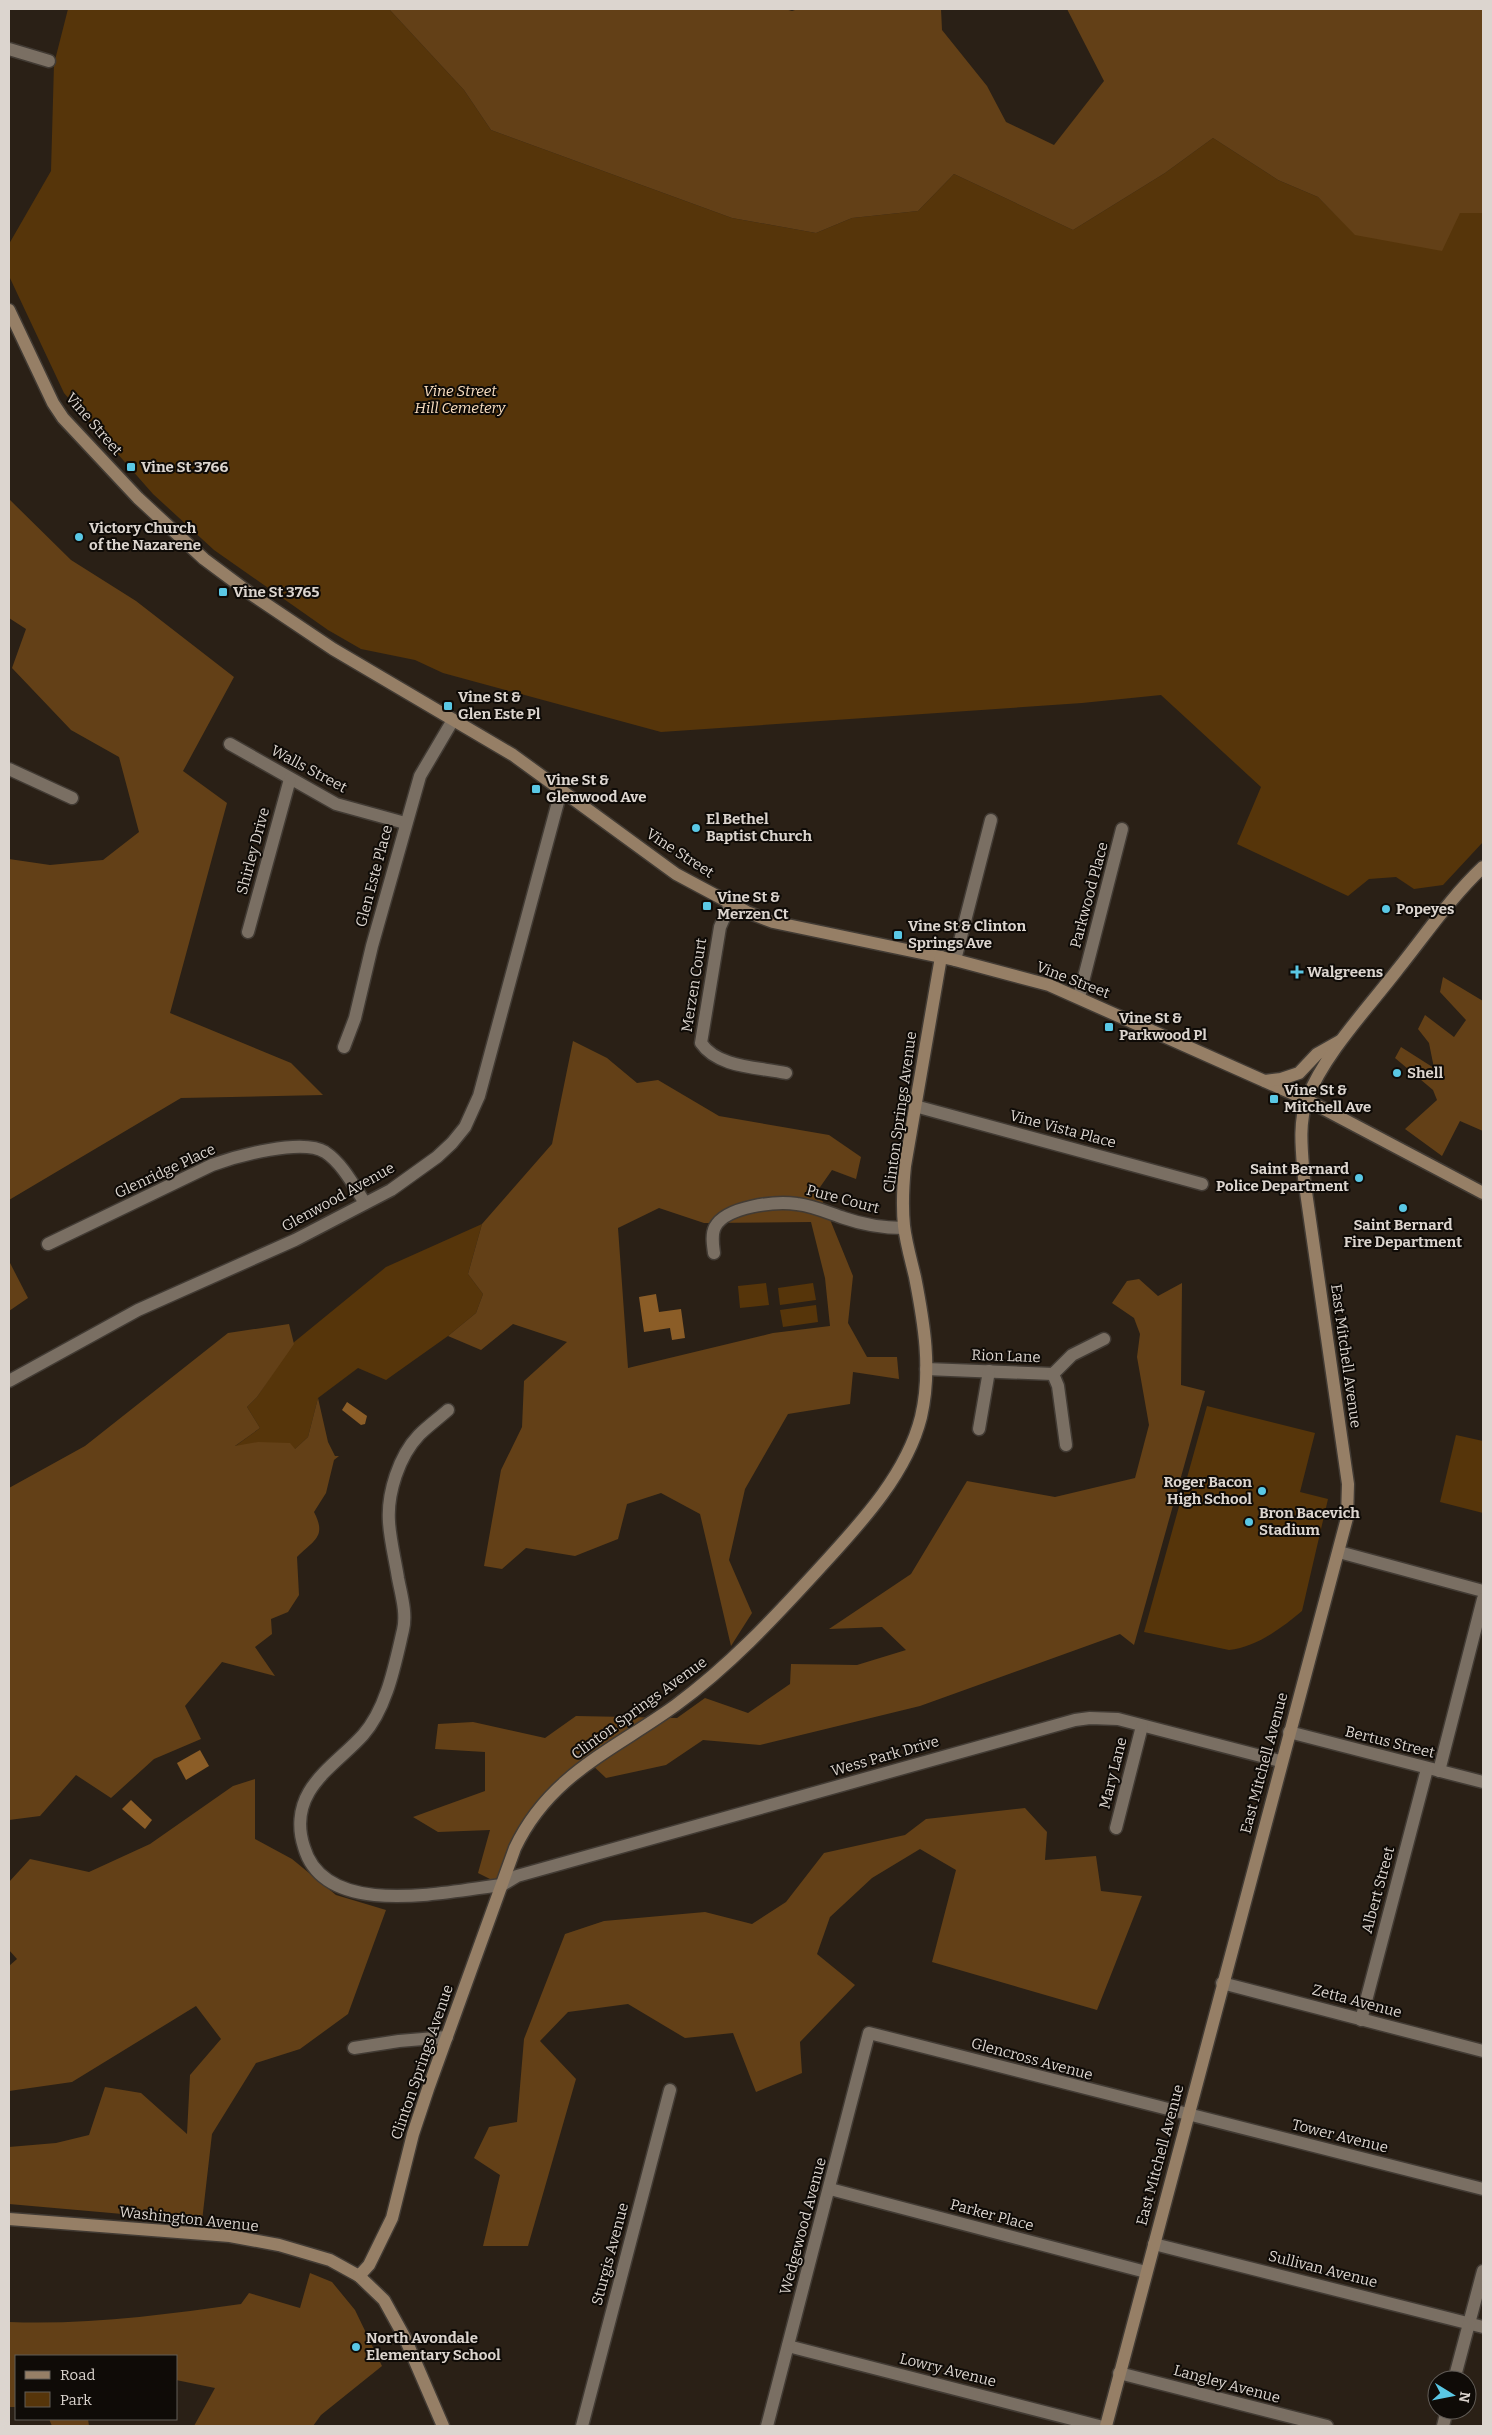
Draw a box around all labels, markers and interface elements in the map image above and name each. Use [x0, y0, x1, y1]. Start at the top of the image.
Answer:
park label: Vine Street Hill Cemetery [415, 382, 507, 417]
street label: Vine Street [62, 389, 127, 459]
place label: Vine St 3766 [141, 458, 228, 476]
marker: Vine St 3766 [125, 461, 137, 473]
place label: Victory Church of the Nazarene [89, 519, 201, 554]
marker: Victory Church of the Nazarene [73, 531, 85, 543]
place label: Vine St 3765 [233, 583, 319, 601]
marker: Vine St 3765 [217, 586, 229, 598]
place label: Vine St & Glen Este Pl [458, 688, 541, 723]
marker: Vine St & Glen Este Pl [442, 700, 454, 712]
street label: Walls Street [268, 741, 351, 797]
place label: Vine St & Glenwood Ave [546, 771, 647, 806]
marker: Vine St & Glenwood Ave [530, 783, 542, 795]
street label: Shirley Drive [233, 806, 273, 896]
place label: El Bethel Baptist Church [706, 810, 812, 845]
marker: El Bethel Baptist Church [690, 822, 702, 834]
street label: Glen Este Place [352, 823, 396, 929]
street label: Vine Street [643, 824, 718, 882]
street label: Parkwood Place [1066, 840, 1112, 950]
place label: Vine St & Merzen Ct [717, 888, 789, 923]
marker: Vine St & Merzen Ct [701, 900, 713, 912]
place label: Popeyes [1396, 900, 1454, 918]
marker: Popeyes [1380, 903, 1392, 915]
place label: Vine St & Clinton Springs Ave [908, 917, 1026, 952]
marker: Vine St & Clinton Springs Ave [892, 929, 904, 941]
street label: Merzen Court [678, 936, 710, 1033]
street label: Vine Street [1034, 958, 1113, 1002]
place label: Walgreens [1307, 963, 1383, 981]
marker: Walgreens [1291, 966, 1303, 978]
place label: Vine St & Parkwood Pl [1119, 1009, 1207, 1044]
marker: Vine St & Parkwood Pl [1103, 1021, 1115, 1033]
street label: Clinton Springs Avenue [880, 1030, 920, 1194]
place label: Shell [1407, 1064, 1443, 1082]
marker: Shell [1391, 1067, 1403, 1079]
place label: Vine St & Mitchell Ave [1284, 1081, 1371, 1116]
marker: Vine St & Mitchell Ave [1268, 1093, 1280, 1105]
street label: Vine Vista Place [1008, 1106, 1118, 1152]
street label: Glenridge Place [112, 1140, 218, 1202]
street label: Glenwood Avenue [278, 1159, 398, 1235]
place label: Saint Bernard Police Department [1216, 1160, 1349, 1195]
marker: Saint Bernard Police Department [1353, 1172, 1365, 1184]
street label: Pure Court [805, 1181, 882, 1218]
marker: Saint Bernard Fire Department [1397, 1202, 1409, 1214]
place label: Saint Bernard Fire Department [1344, 1216, 1462, 1251]
street label: East Mitchell Avenue [1327, 1283, 1365, 1429]
street label: Rion Lane [971, 1346, 1041, 1366]
place label: Roger Bacon High School [1164, 1473, 1252, 1508]
marker: Roger Bacon High School [1256, 1485, 1268, 1497]
place label: Bron Bacevich Stadium [1259, 1504, 1360, 1539]
marker: Bron Bacevich Stadium [1243, 1516, 1255, 1528]
street label: Clinton Springs Avenue [568, 1653, 710, 1763]
street label: East Mitchell Avenue [1237, 1691, 1291, 1835]
street label: Bertus Street [1343, 1722, 1437, 1762]
street label: Wess Park Drive [829, 1732, 941, 1780]
street label: Mary Lane [1095, 1735, 1131, 1811]
street label: Albert Street [1358, 1844, 1398, 1935]
street label: Zetta Avenue [1310, 1980, 1404, 2022]
street label: Clinton Springs Avenue [387, 1982, 457, 2142]
street label: Glencross Avenue [969, 2034, 1095, 2084]
street label: East Mitchell Avenue [1133, 2083, 1187, 2227]
street label: Tower Avenue [1290, 2115, 1390, 2157]
street label: Wedgewood Avenue [776, 2156, 830, 2296]
street label: Parker Place [948, 2195, 1036, 2235]
street label: Sturgis Avenue [588, 2201, 632, 2307]
street label: Washington Avenue [118, 2203, 260, 2235]
street label: Sullivan Avenue [1267, 2247, 1379, 2291]
place label: North Avondale Elementary School [366, 2329, 501, 2364]
marker: North Avondale Elementary School [350, 2341, 362, 2353]
street label: Lowry Avenue [898, 2349, 998, 2391]
legend [15, 2355, 178, 2420]
street label: Langley Avenue [1172, 2361, 1282, 2407]
text: Road [60, 2366, 95, 2384]
north arrow [1427, 2370, 1477, 2420]
text: N [1455, 2390, 1474, 2404]
text: Park [60, 2391, 92, 2409]

